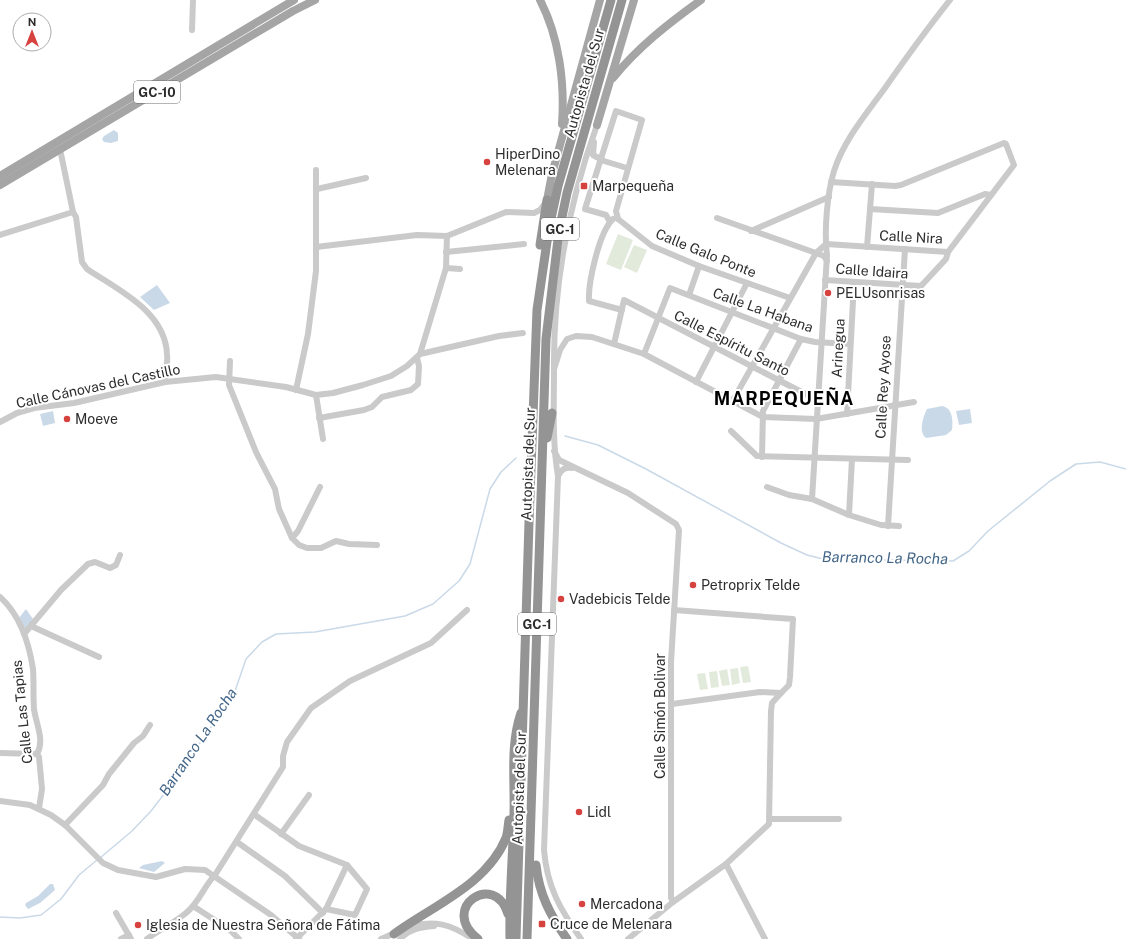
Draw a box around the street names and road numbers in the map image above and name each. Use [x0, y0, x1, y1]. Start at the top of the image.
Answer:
street label: Autopista del Sur [561, 26, 607, 140]
road number: GC-10 [134, 81, 180, 103]
road number: GC-1 [541, 218, 579, 240]
street label: Calle Galo Ponte [653, 225, 759, 281]
street label: Calle Nira [879, 227, 943, 247]
street label: Calle Idaira [835, 260, 909, 282]
street label: Calle La Habana [711, 284, 815, 336]
street label: Calle Espíritu Santo [671, 307, 793, 379]
street label: Arinegua [828, 318, 848, 378]
street label: Calle Rey Ayose [872, 335, 894, 439]
street label: Calle Cánovas del Castillo [15, 361, 182, 411]
street label: Autopista del Sur [518, 407, 538, 521]
road number: GC-1 [518, 613, 556, 635]
street label: Calle Simón Bolivar [652, 653, 668, 779]
street label: Calle Las Tapias [9, 659, 35, 765]
street label: Autopista del Sur [509, 731, 529, 845]

